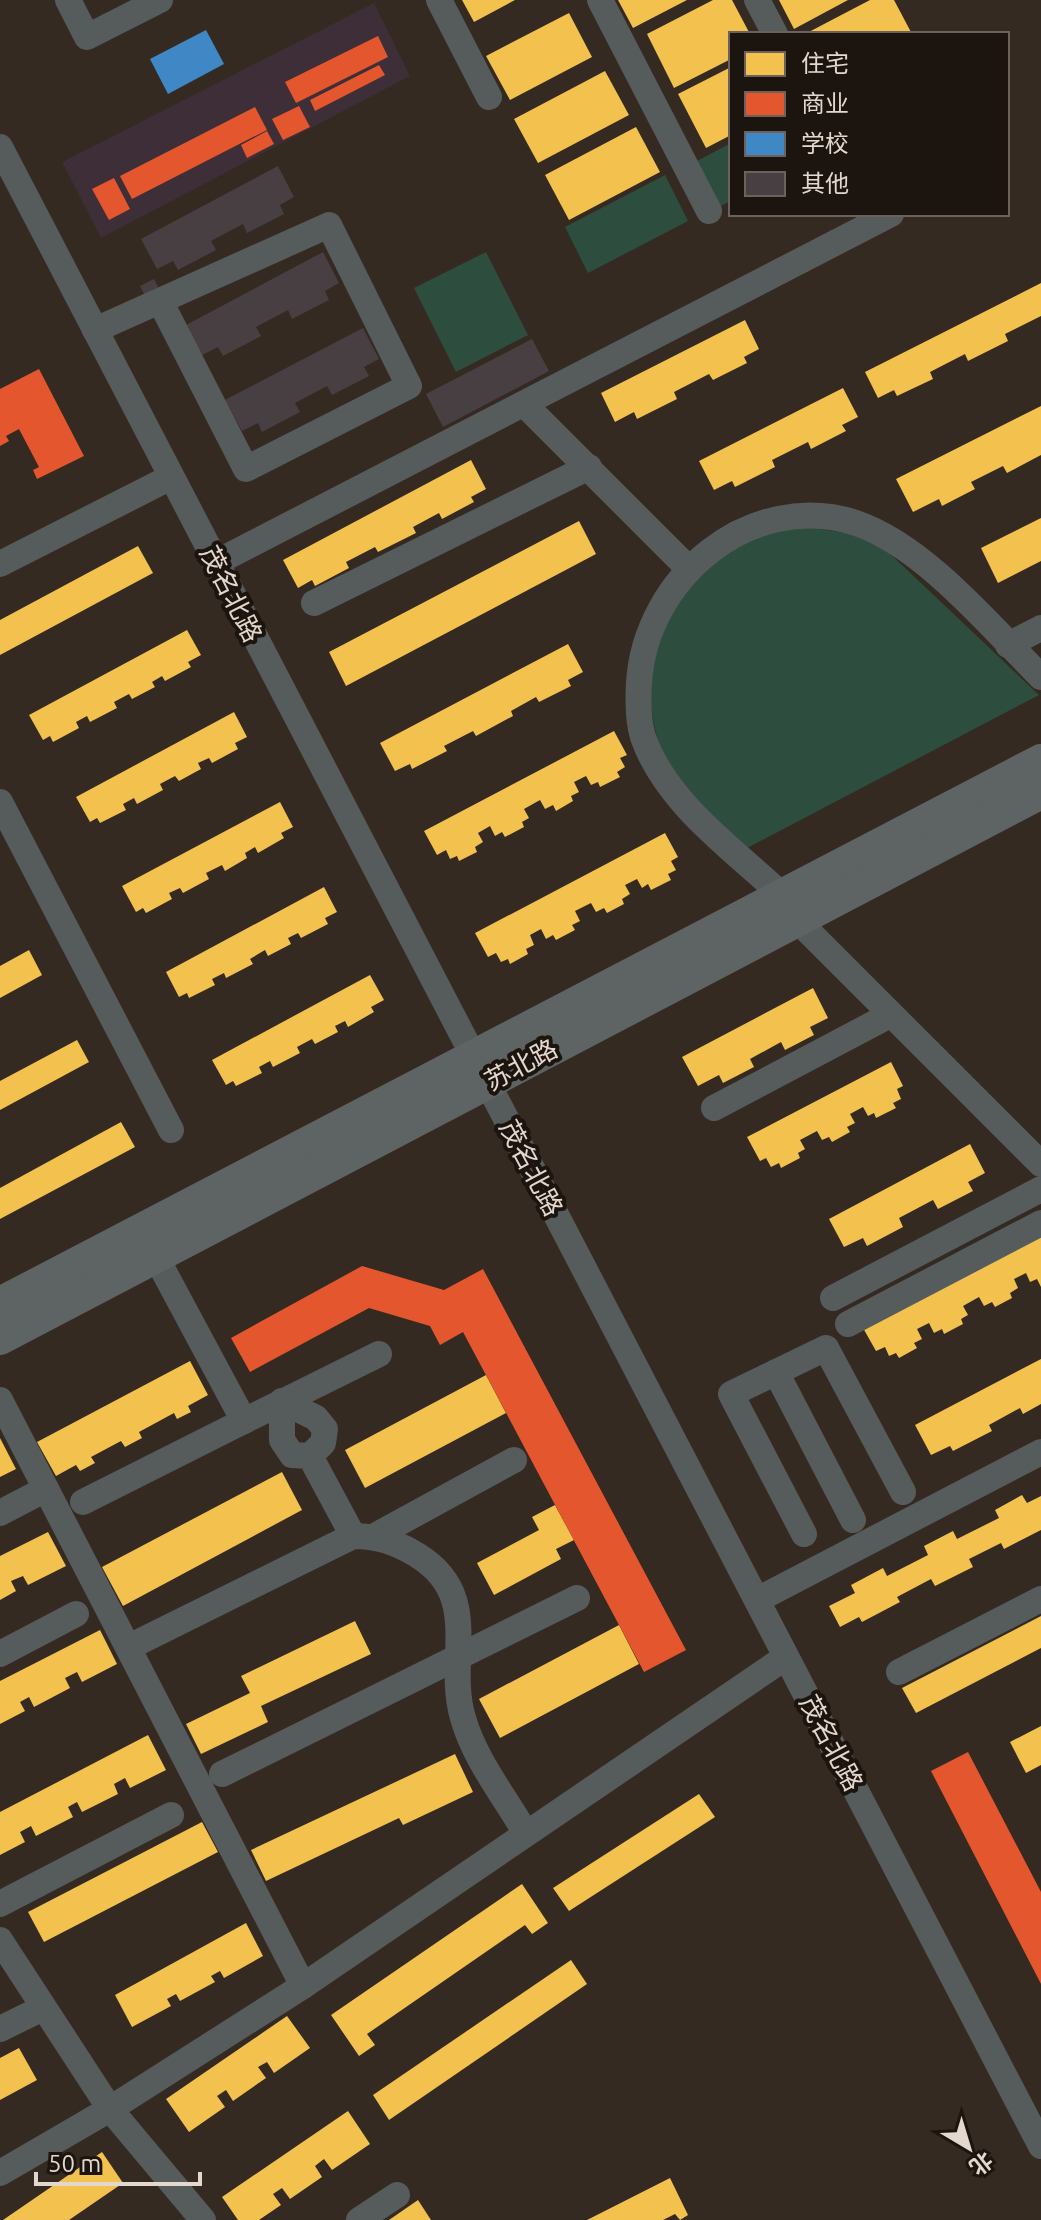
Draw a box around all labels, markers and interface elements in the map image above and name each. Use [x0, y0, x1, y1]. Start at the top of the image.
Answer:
legend [729, 32, 1009, 216]
text: 住宅 [801, 50, 849, 77]
text: 商业 [801, 90, 849, 117]
text: 学校 [801, 130, 849, 157]
text: 其他 [801, 170, 849, 197]
street label: 茂名北路 [195, 541, 268, 647]
street label: 苏北路 [480, 1033, 562, 1096]
street label: 茂名北路 [494, 1115, 569, 1220]
street label: 茂名北路 [794, 1690, 869, 1795]
north arrow [929, 2108, 1009, 2188]
scale bar [36, 2136, 200, 2186]
text: 北 [965, 2148, 998, 2181]
text: 50 m [48, 2150, 101, 2177]

